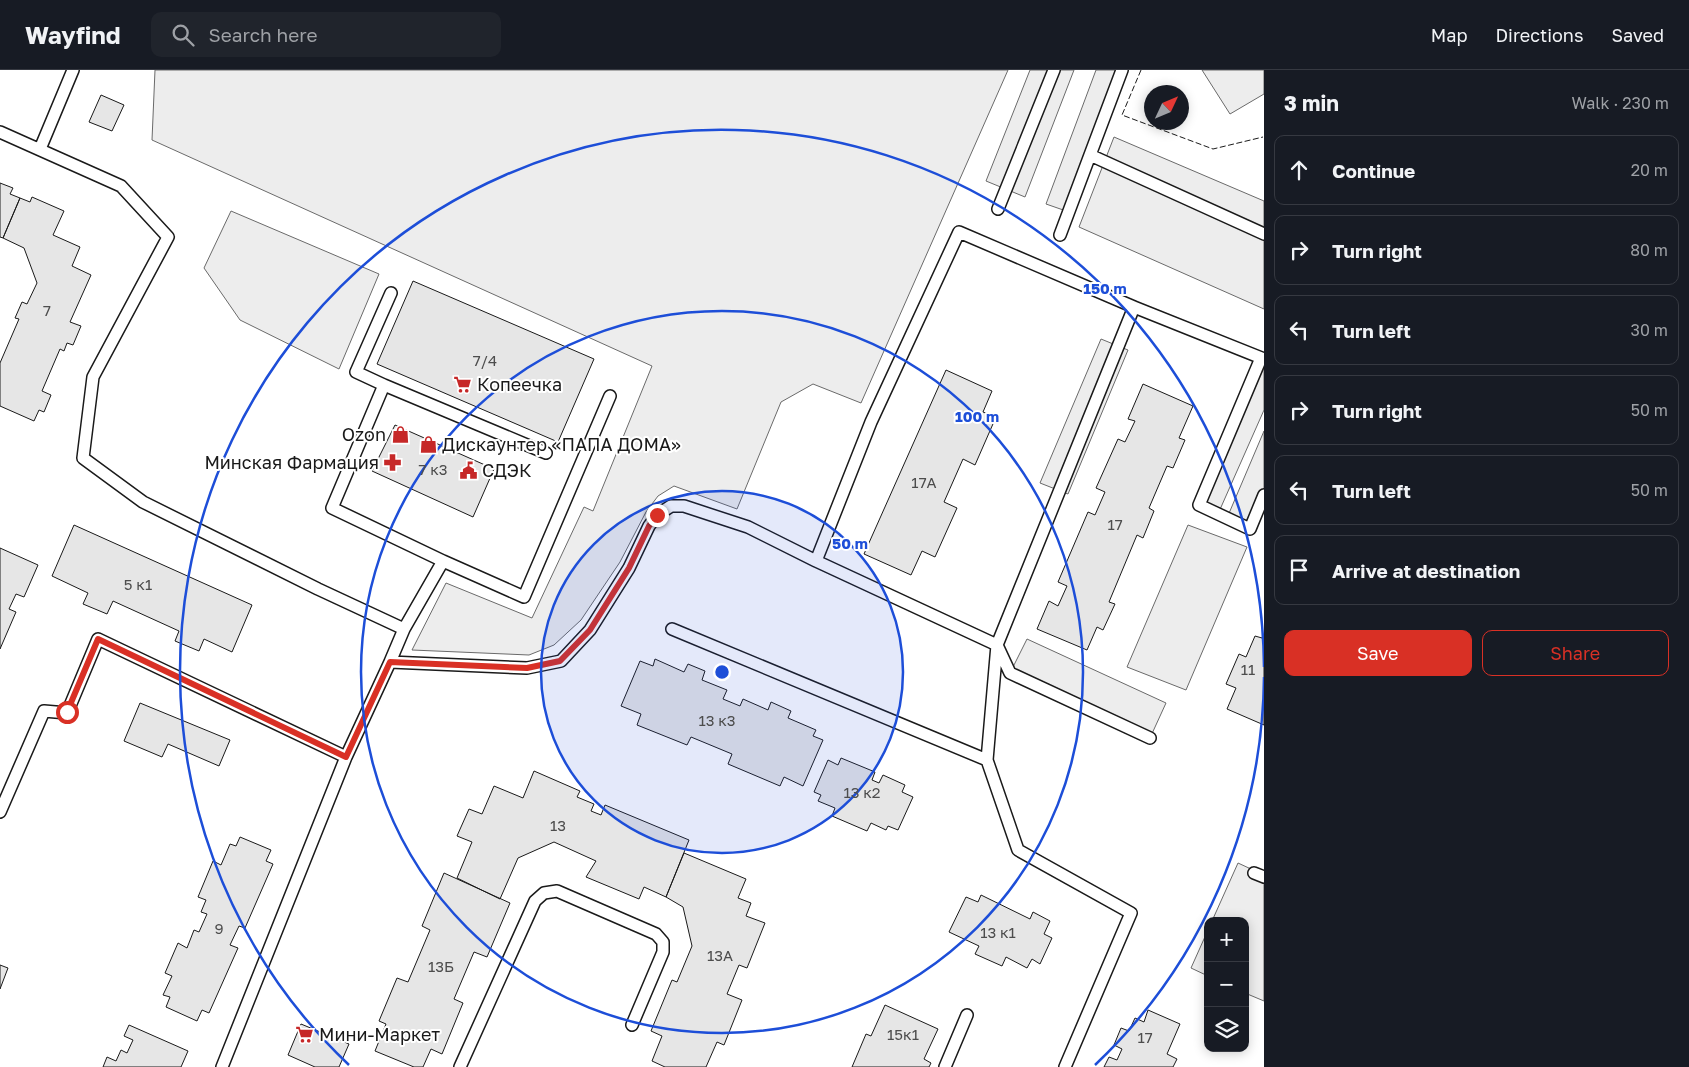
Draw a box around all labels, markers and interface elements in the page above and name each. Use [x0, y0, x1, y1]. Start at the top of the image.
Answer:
search box [151, 12, 501, 57]
text: Wayfind [25, 20, 121, 49]
icon: search [169, 21, 197, 49]
text: Search here [209, 23, 317, 46]
text: Map [1431, 24, 1467, 46]
text: Directions [1495, 24, 1583, 46]
text: Saved [1611, 24, 1664, 46]
north arrow [1144, 85, 1189, 130]
text: 3 min [1284, 90, 1339, 116]
text: Walk · 230 m [1572, 93, 1669, 113]
icon: ahead [1285, 156, 1313, 184]
text: Continue [1332, 159, 1415, 182]
text: 20 m [1631, 160, 1668, 180]
icon: right [1285, 236, 1313, 264]
text: Turn right [1332, 239, 1422, 262]
text: 80 m [1630, 240, 1668, 260]
text: 150 m [1083, 279, 1127, 297]
house number: 7 [43, 301, 51, 319]
icon: left [1285, 316, 1313, 344]
text: Turn left [1332, 319, 1411, 342]
text: 30 m [1631, 320, 1668, 340]
house number: 7/4 [473, 351, 497, 369]
place label: Копеечка [477, 373, 562, 395]
supermarket icon: Копеечка [453, 375, 473, 395]
icon: right [1285, 396, 1313, 424]
text: Turn right [1332, 399, 1422, 422]
text: 50 m [1631, 400, 1668, 420]
text: 100 m [955, 407, 999, 425]
place label: Ozon [342, 423, 386, 445]
shop icon: Ozon [390, 425, 410, 445]
place label: Дискаунтер «ПАПА ДОМА» [442, 433, 681, 455]
shop icon: Дискаунтер «ПАПА ДОМА» [418, 435, 438, 455]
place label: Минская Фармация [204, 451, 379, 473]
pharmacy icon: Минская Фармация [383, 453, 403, 473]
place label: СДЭК [482, 459, 532, 481]
house number: 7 к3 [418, 460, 448, 478]
public building icon: СДЭК [458, 461, 478, 481]
house number: 17А [911, 473, 937, 491]
icon: left [1285, 476, 1313, 504]
text: Turn left [1332, 479, 1411, 502]
text: 50 m [1631, 480, 1668, 500]
route end [646, 504, 669, 527]
house number: 17 [1107, 515, 1123, 533]
text: 50 m [832, 534, 868, 552]
icon: arrive [1285, 556, 1313, 584]
text: Arrive at destination [1332, 559, 1520, 582]
house number: 5 к1 [124, 575, 152, 593]
button: Save [1284, 630, 1472, 676]
button: Share [1482, 630, 1669, 676]
house number: 11 [1241, 660, 1255, 678]
centre of rings [713, 663, 731, 681]
route start [56, 701, 79, 724]
house number: 13 к3 [698, 711, 736, 729]
house number: 13 к2 [843, 783, 881, 801]
house number: 13 [550, 816, 566, 834]
map controls [1204, 917, 1249, 1052]
button: + [1204, 917, 1249, 962]
house number: 9 [214, 919, 224, 937]
house number: 13 к1 [980, 923, 1016, 941]
house number: 13А [707, 946, 733, 964]
house number: 13Б [428, 957, 454, 975]
button: − [1204, 962, 1249, 1007]
button: layers [1204, 1007, 1249, 1052]
place label: Мини-Маркет [319, 1023, 440, 1045]
supermarket icon: Мини-Маркет [295, 1025, 315, 1045]
house number: 15к1 [887, 1025, 919, 1043]
house number: 17 [1137, 1028, 1153, 1046]

